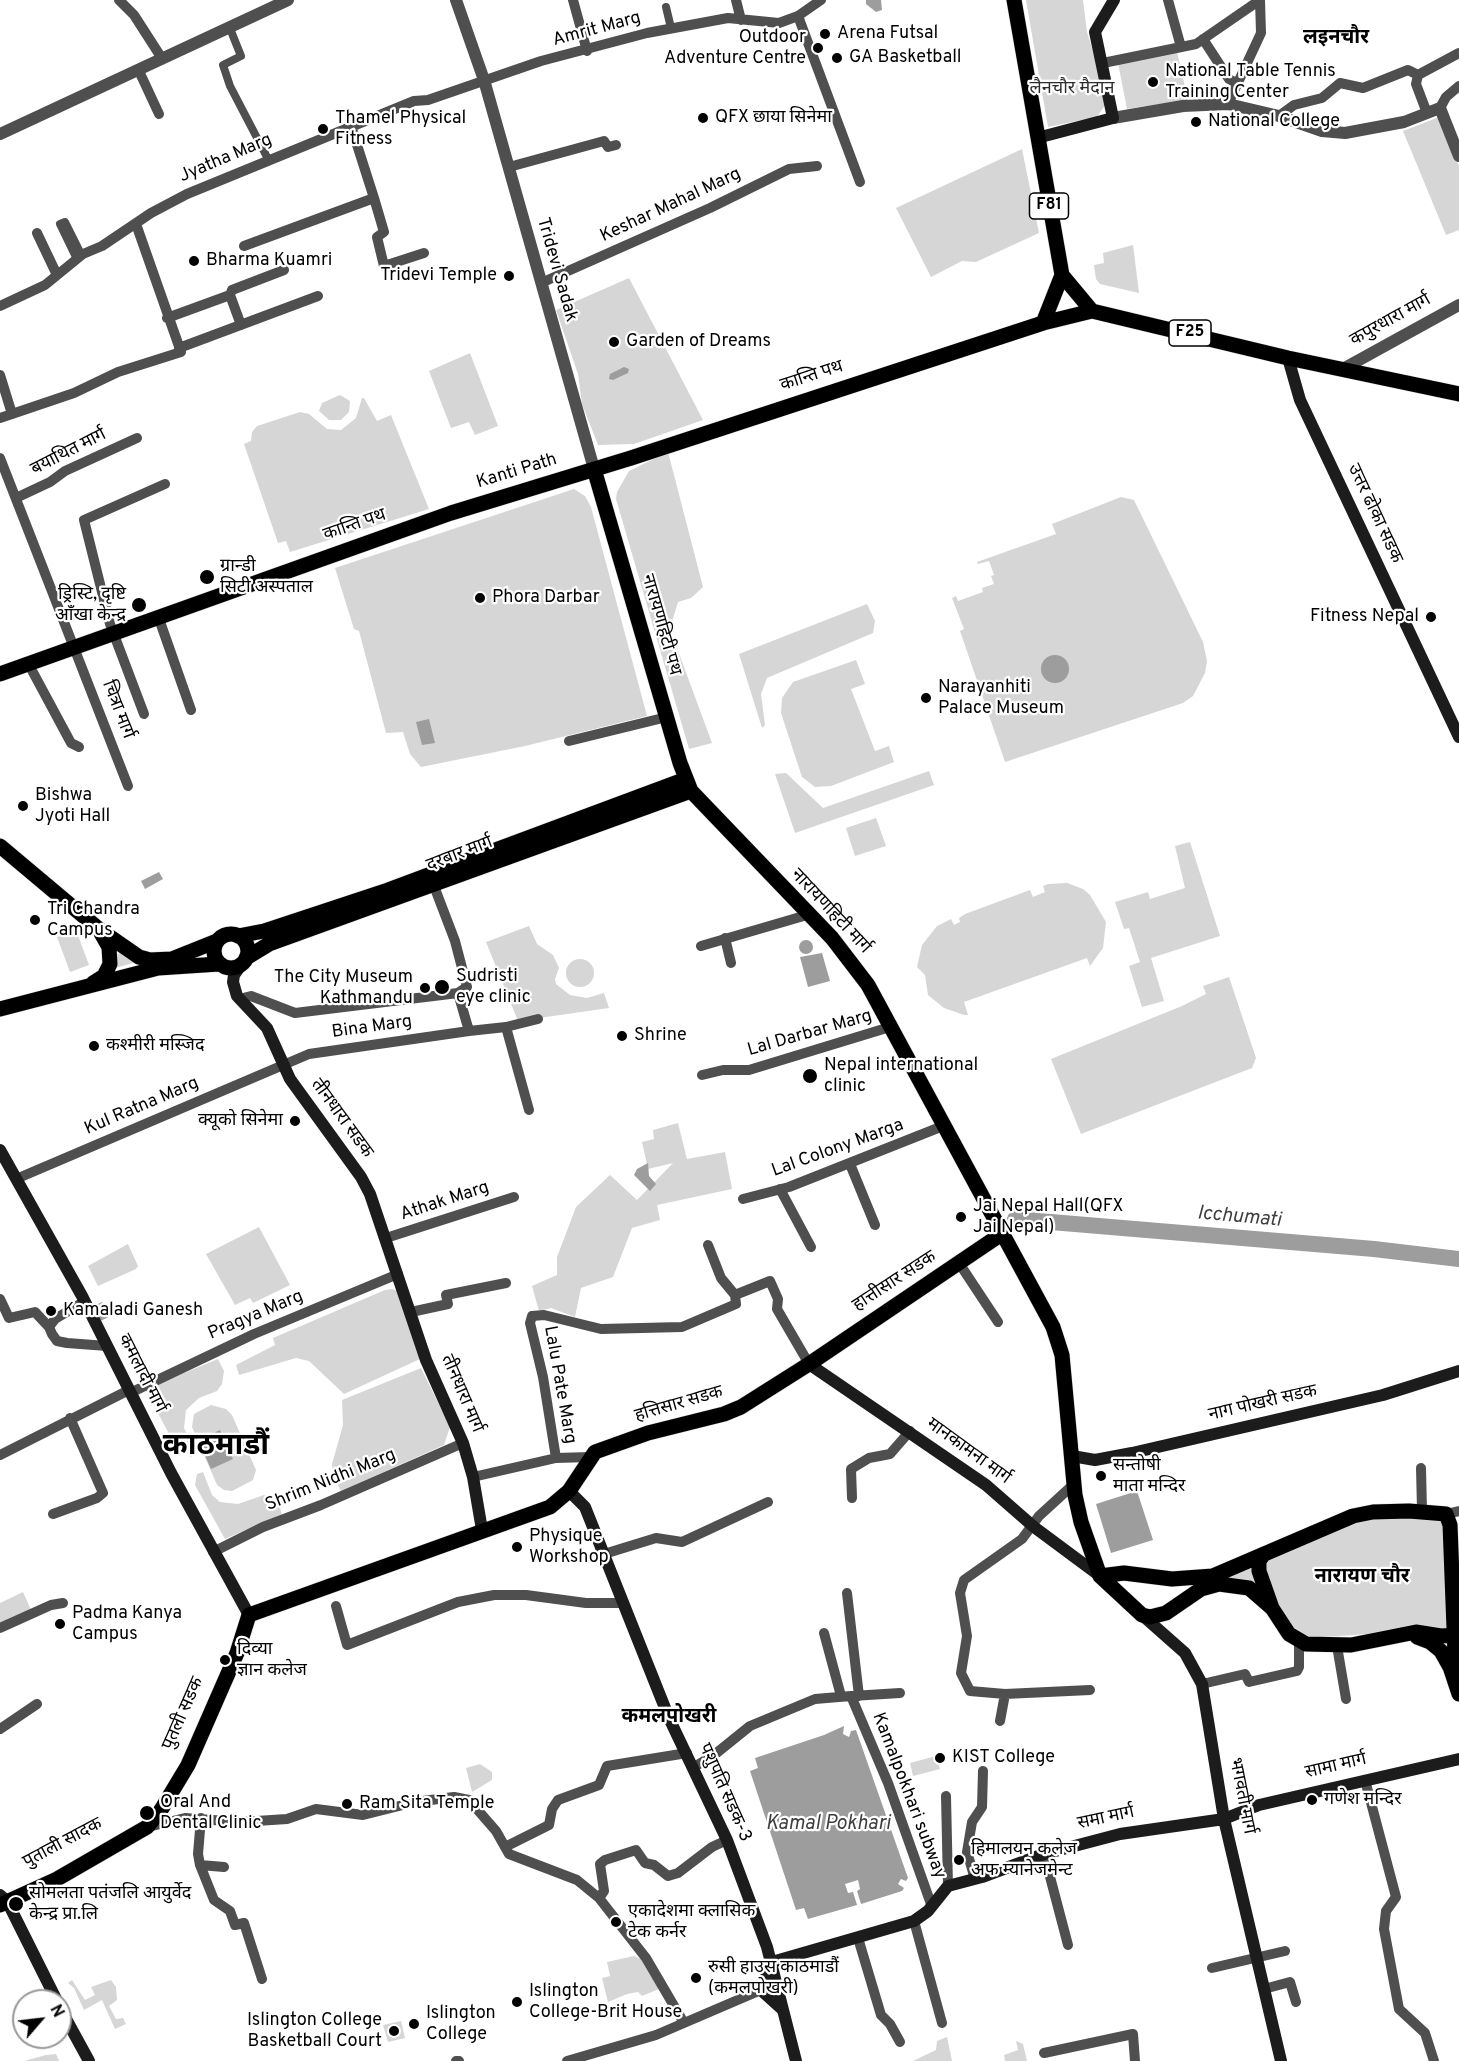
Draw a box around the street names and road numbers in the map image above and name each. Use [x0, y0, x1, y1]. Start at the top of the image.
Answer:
street label: Amrit Marg [550, 8, 644, 52]
street label: Jyatha Marg [176, 130, 276, 188]
street label: Keshar Mahal Marg [597, 164, 745, 248]
road number: F81 [1030, 193, 1068, 219]
street label: Tridevi Sadak [531, 215, 581, 325]
street label: कपुरधारा मार्ग [1347, 290, 1435, 352]
road number: F25 [1169, 320, 1211, 346]
street label: कान्ति पथ [778, 357, 846, 397]
street label: बयाथित मार्ग [28, 425, 110, 481]
street label: Kanti Path [474, 450, 560, 494]
street label: उत्तर ढोका सडक [1342, 461, 1406, 567]
street label: कान्ति पथ [321, 505, 389, 547]
street label: नारायणहिटी पथ [635, 572, 685, 678]
street label: चित्रा मार्ग [96, 678, 138, 742]
street label: दरबार मार्ग [424, 833, 496, 877]
street label: नारायणहिटी मार्ग [785, 865, 875, 959]
street label: Lal Darbar Marg [745, 1006, 875, 1062]
street label: Bina Marg [331, 1012, 413, 1044]
street label: Kul Ratna Marg [82, 1073, 202, 1141]
street label: तीनधारा सडक [305, 1075, 377, 1163]
street label: Lal Colony Marga [769, 1115, 907, 1183]
street label: Athak Marg [398, 1177, 492, 1227]
street label: हात्तीसार सडक [849, 1247, 941, 1317]
street label: Pragya Marg [205, 1286, 307, 1346]
street label: Lalu Pate Marg [538, 1324, 580, 1446]
street label: कमलादी मार्ग [112, 1331, 170, 1417]
street label: तीनधारा मार्ग [435, 1352, 487, 1436]
street label: नाग पोखरी सडक [1207, 1381, 1319, 1427]
street label: हत्तिसार सडक [632, 1382, 726, 1428]
street label: मानकामना मार्ग [922, 1414, 1014, 1490]
street label: Shrim Nidhi Marg [263, 1445, 399, 1517]
street label: पुतली सडक [158, 1674, 210, 1754]
street label: Kamalpokhari subway [866, 1710, 950, 1882]
street label: पशुपति सडक-3 [693, 1740, 755, 1846]
street label: सामा मार्ग [1303, 1749, 1369, 1785]
street label: भगवती मार्ग [1223, 1756, 1259, 1836]
street label: समा मार्ग [1076, 1802, 1136, 1836]
street label: पुताली सादक [20, 1814, 106, 1874]

